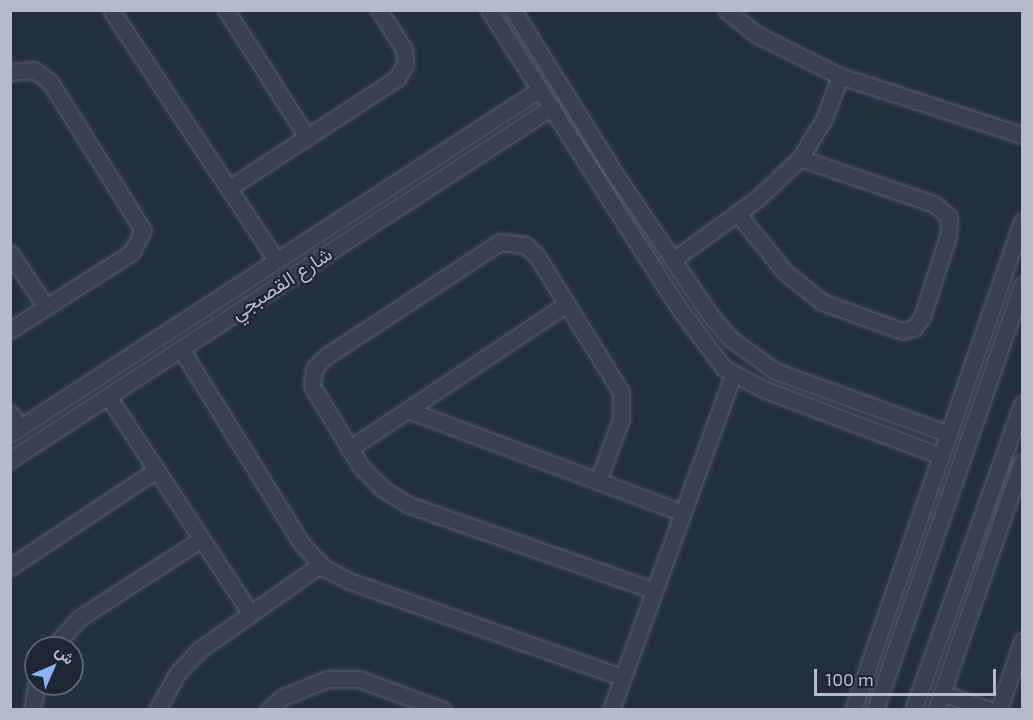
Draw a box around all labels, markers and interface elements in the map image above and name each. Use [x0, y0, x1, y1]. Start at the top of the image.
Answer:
street label: شارع القصبجي [226, 241, 336, 325]
north arrow [24, 636, 84, 696]
text: ش [52, 641, 79, 668]
scale bar [817, 657, 998, 695]
text: 100 m [825, 668, 874, 690]

